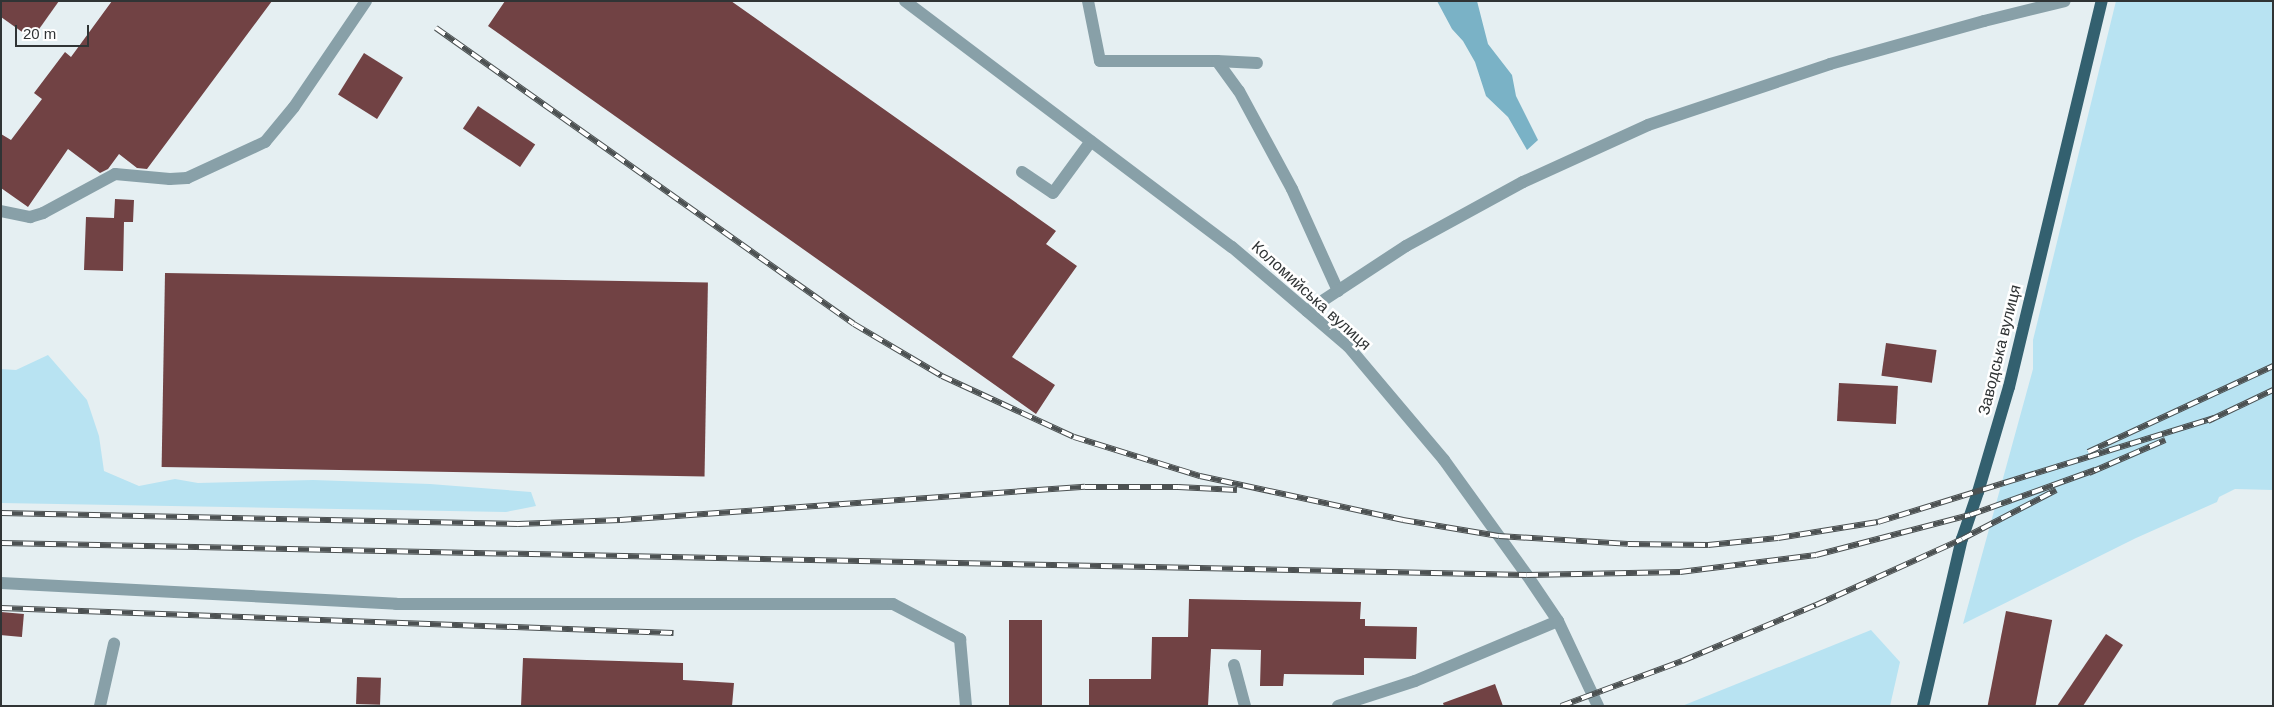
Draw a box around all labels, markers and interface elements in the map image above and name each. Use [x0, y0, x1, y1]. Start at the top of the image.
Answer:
scale bar [18, 15, 91, 47]
text: 20 m [23, 25, 56, 42]
street label: Коломийська вулиця [1247, 237, 1375, 355]
street label: Заводська вулиця [1975, 283, 2025, 417]

